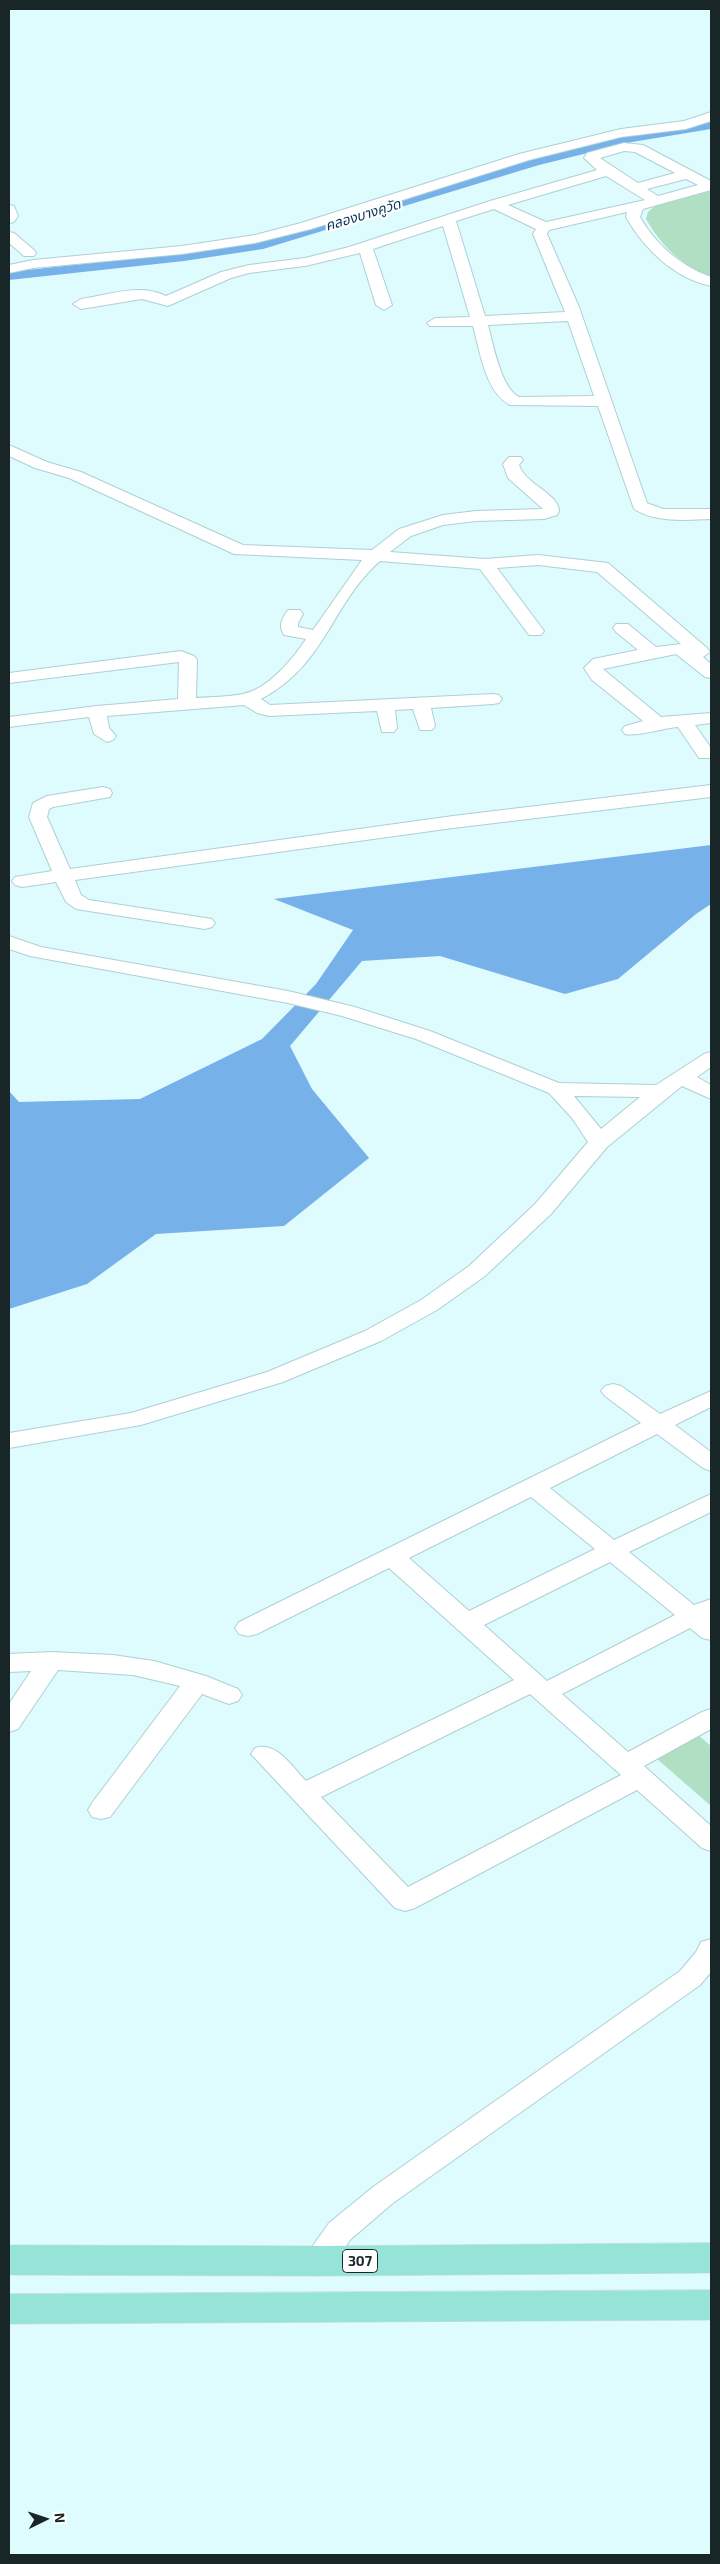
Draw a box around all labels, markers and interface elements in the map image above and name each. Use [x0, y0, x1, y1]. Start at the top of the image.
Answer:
water label: คลองบางคูวัด [323, 196, 403, 234]
road number: 307 [342, 2250, 378, 2272]
north arrow [20, 2494, 70, 2544]
text: N [52, 2512, 69, 2524]

